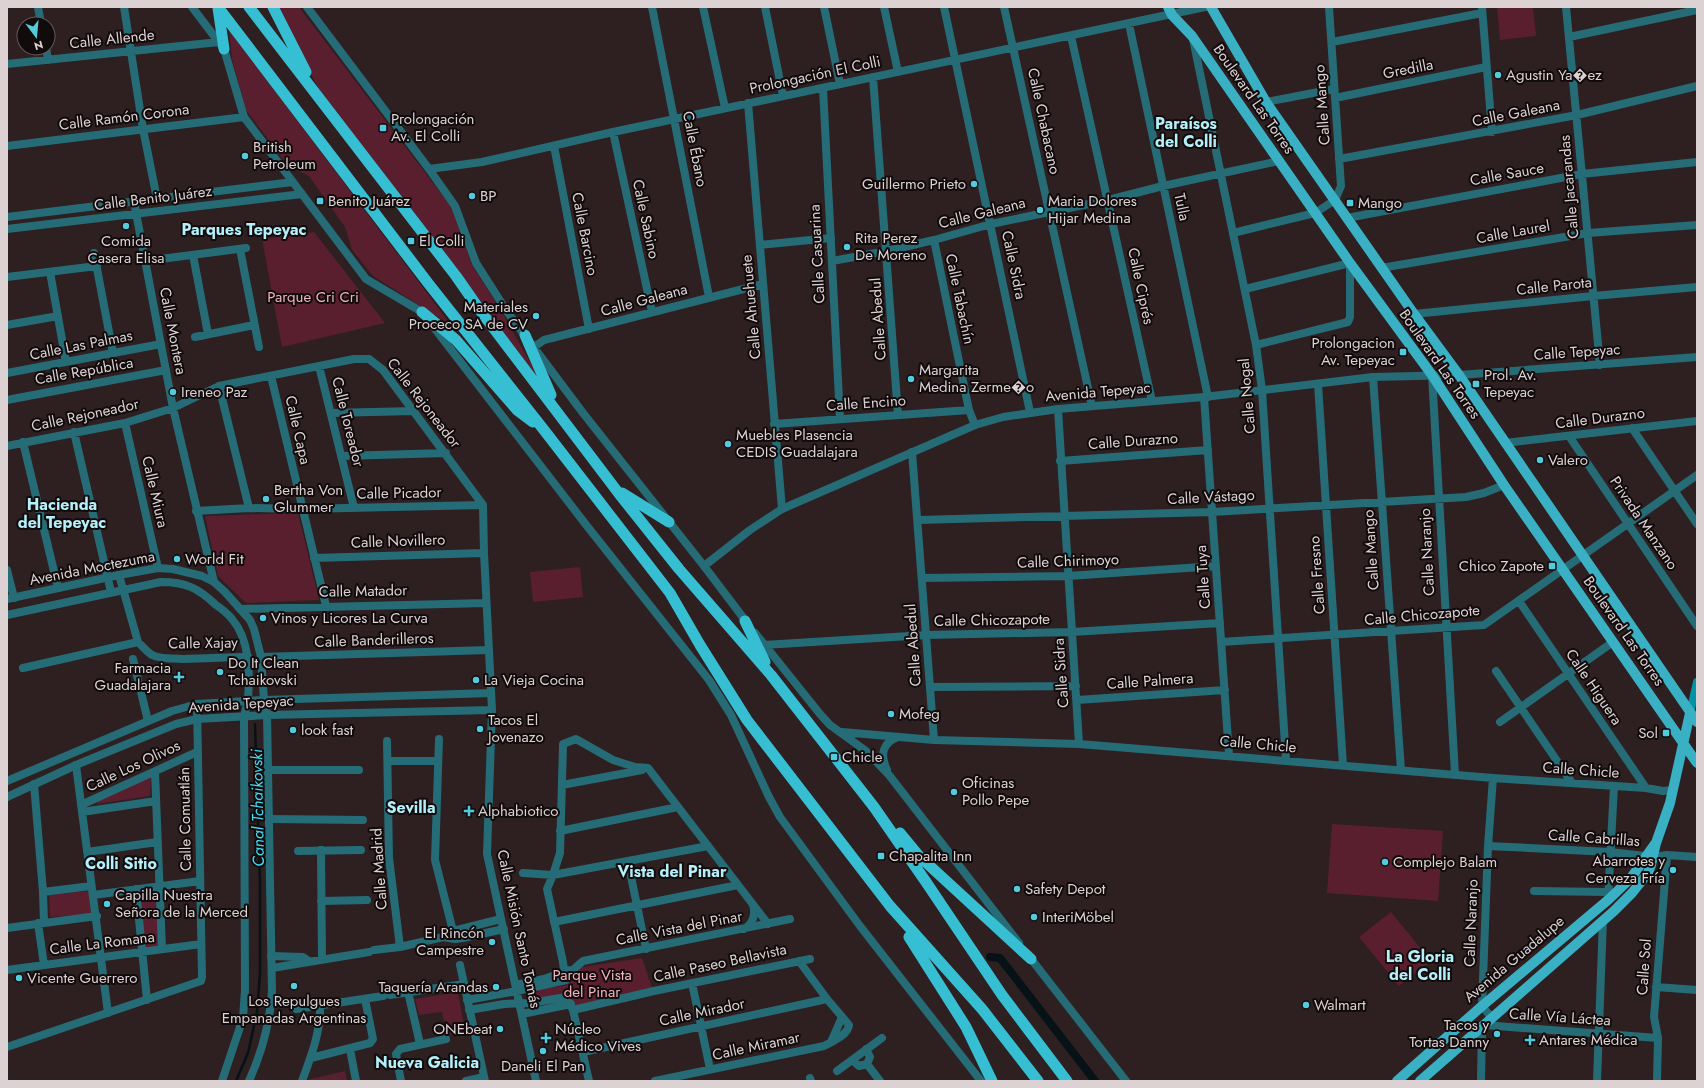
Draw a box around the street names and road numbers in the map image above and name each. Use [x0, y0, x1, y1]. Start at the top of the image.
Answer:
street label: Calle Allende [68, 24, 156, 54]
street label: Boulevard Las Torres [1208, 40, 1300, 158]
street label: Prolongación El Colli [747, 50, 883, 100]
street label: Gredilla [1381, 53, 1435, 85]
street label: Calle Mango [1308, 64, 1336, 146]
street label: Calle Chabacano [1022, 66, 1066, 176]
street label: Calle Galeana [1470, 94, 1562, 132]
street label: Calle Ramón Corona [58, 98, 190, 136]
street label: Calle Ébano [677, 109, 713, 189]
street label: Calle Jacarandas [1554, 134, 1584, 240]
street label: Calle Sauce [1468, 157, 1546, 191]
street label: Calle Sabino [627, 177, 665, 261]
street label: Calle Benito Juárez [93, 180, 213, 216]
street label: Calle Barcino [566, 191, 604, 277]
street label: Tulla [1168, 191, 1196, 223]
street label: Calle Galeana [936, 192, 1028, 234]
street label: Calle Casuarina [803, 204, 831, 304]
street label: Calle Laurel [1474, 215, 1552, 249]
street label: Calle Sidra [996, 229, 1032, 301]
street label: Calle Ciprés [1122, 246, 1160, 326]
street label: Calle Tabachín [940, 252, 980, 346]
street label: Calle Ahuehuete [735, 254, 767, 360]
street label: Calle Parota [1515, 271, 1593, 301]
street label: Calle Abedul [864, 277, 892, 361]
street label: Calle Galeana [598, 278, 690, 322]
street label: Calle Montera [154, 285, 192, 377]
street label: Boulevard Las Torres [1394, 305, 1486, 423]
street label: Calle Las Palmas [28, 324, 134, 366]
street label: Calle Tepeyac [1533, 338, 1621, 366]
street label: Calle República [33, 352, 135, 390]
street label: Calle Rejoneador [382, 353, 467, 454]
street label: Calle Nogal [1233, 357, 1261, 435]
street label: Calle Toreador [326, 375, 370, 470]
street label: Avenida Tepeyac [1044, 376, 1152, 408]
street label: Calle Encino [825, 389, 907, 417]
street label: Calle Rejoneador [29, 393, 142, 437]
street label: Calle Capa [279, 393, 317, 467]
street label: Calle Durazno [1554, 402, 1646, 434]
street label: Calle Durazno [1087, 427, 1179, 455]
street label: Calle Miura [136, 454, 174, 530]
street label: Privada Manzano [1605, 472, 1683, 574]
street label: Calle Picador [356, 481, 443, 505]
street label: Calle Vástago [1167, 484, 1255, 510]
street label: Calle Naranjo [1414, 508, 1440, 596]
street label: Calle Mango [1357, 509, 1385, 591]
street label: Calle Novillero [350, 528, 446, 554]
street label: Calle Fresno [1303, 535, 1331, 615]
street label: Calle Tuya [1190, 544, 1216, 610]
street label: Avenida Moctezuma [27, 545, 157, 591]
street label: Calle Chirimoyo [1017, 548, 1119, 574]
street label: Boulevard Las Torres [1578, 572, 1670, 690]
street label: Calle Matador [318, 579, 408, 603]
street label: Calle Chicozapote [1363, 599, 1481, 631]
street label: Calle Abedul [899, 603, 927, 687]
street label: Calle Chicozapote [934, 608, 1050, 632]
street label: Calle Banderilleros [314, 627, 434, 653]
street label: Calle Xajay [168, 631, 238, 655]
street label: Calle Sidra [1048, 637, 1074, 709]
street label: Calle Higuera [1560, 644, 1628, 730]
street label: Calle Palmera [1106, 667, 1194, 695]
street label: Avenida Tepeyac [188, 689, 294, 719]
street label: Calle Chicle [1219, 730, 1298, 758]
street label: Calle Los Olivos [82, 734, 184, 798]
street label: Calle Chicle [1542, 756, 1620, 784]
street label: Calle Comuatlán [173, 767, 197, 871]
street label: Calle Cabrillas [1547, 824, 1641, 852]
street label: Calle Madrid [365, 827, 393, 911]
street label: Calle Misión Santo Tomás [491, 848, 547, 1010]
street label: Calle Naranjo [1458, 879, 1484, 967]
street label: Calle Vista del Pinar [614, 905, 745, 951]
street label: Avenida Guadalupe [1459, 910, 1569, 1008]
street label: Calle La Romana [48, 926, 156, 960]
street label: Calle Paseo Bellavista [651, 938, 789, 988]
street label: Calle Sol [1631, 938, 1657, 996]
street label: Calle Mirador [657, 992, 748, 1032]
street label: Calle Vía Láctea [1508, 1002, 1612, 1032]
street label: Calle Miramar [710, 1026, 803, 1066]

